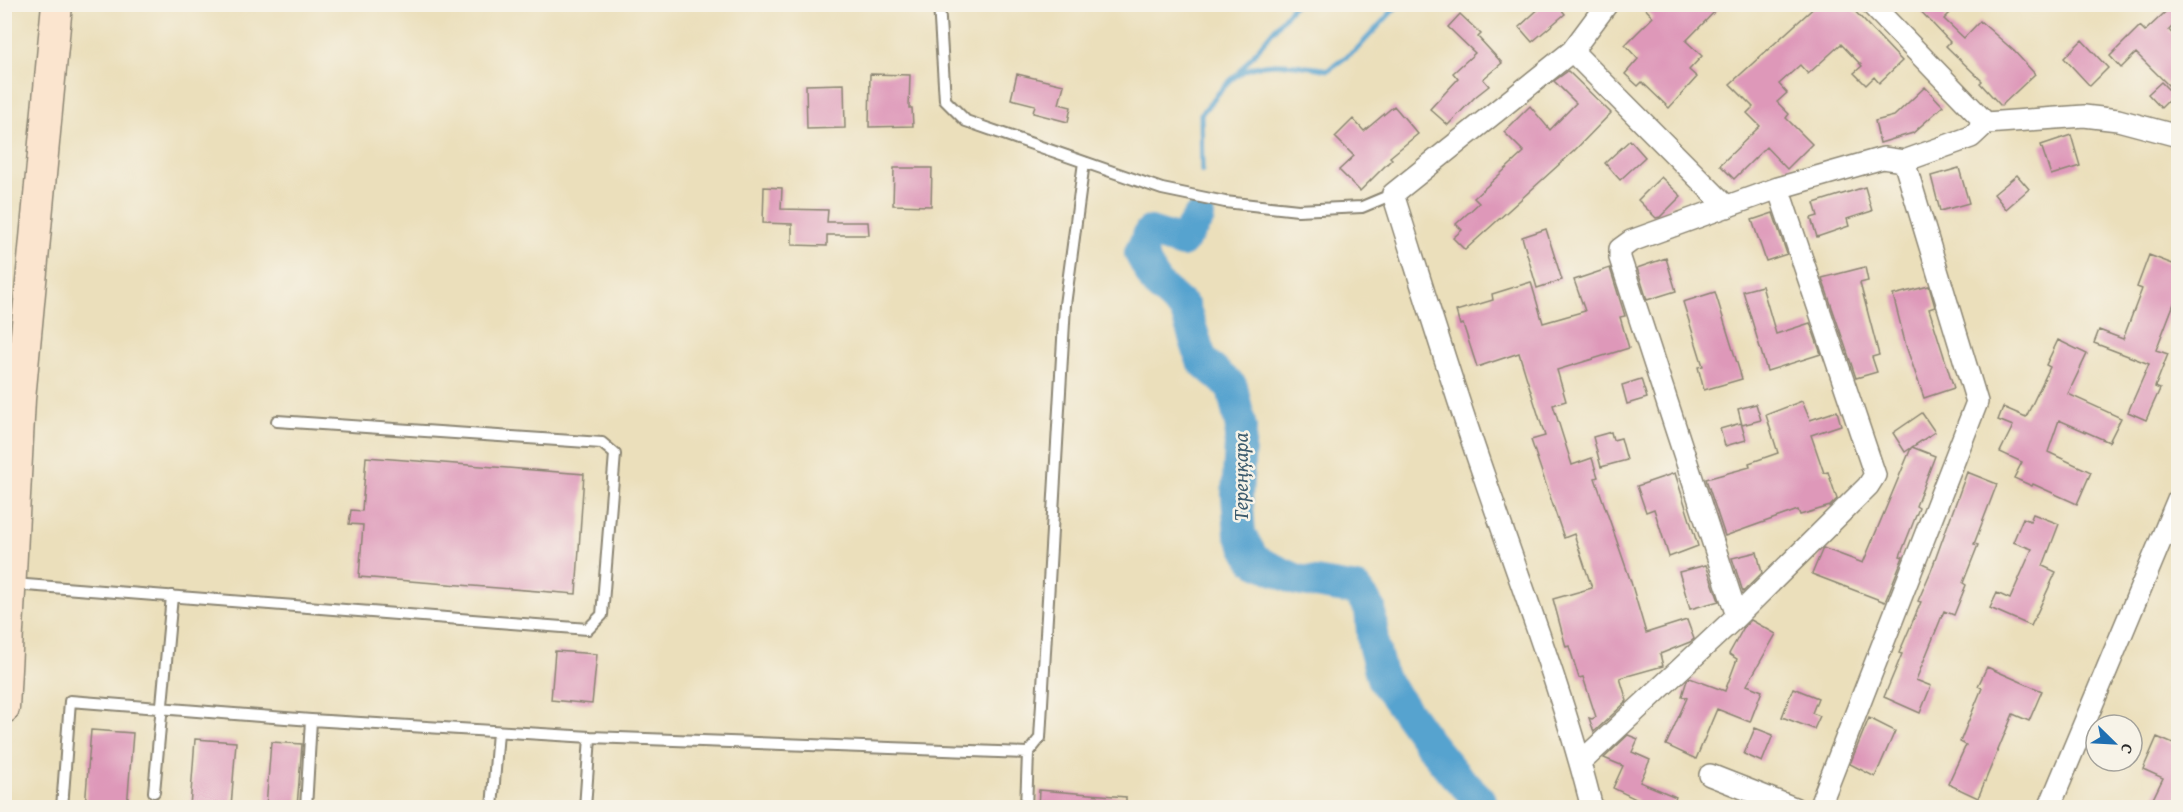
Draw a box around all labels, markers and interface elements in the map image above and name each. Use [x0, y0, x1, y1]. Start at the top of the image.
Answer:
water label: Тереңқара [1225, 432, 1256, 521]
north arrow [2084, 713, 2144, 773]
text: С [2115, 740, 2141, 758]

